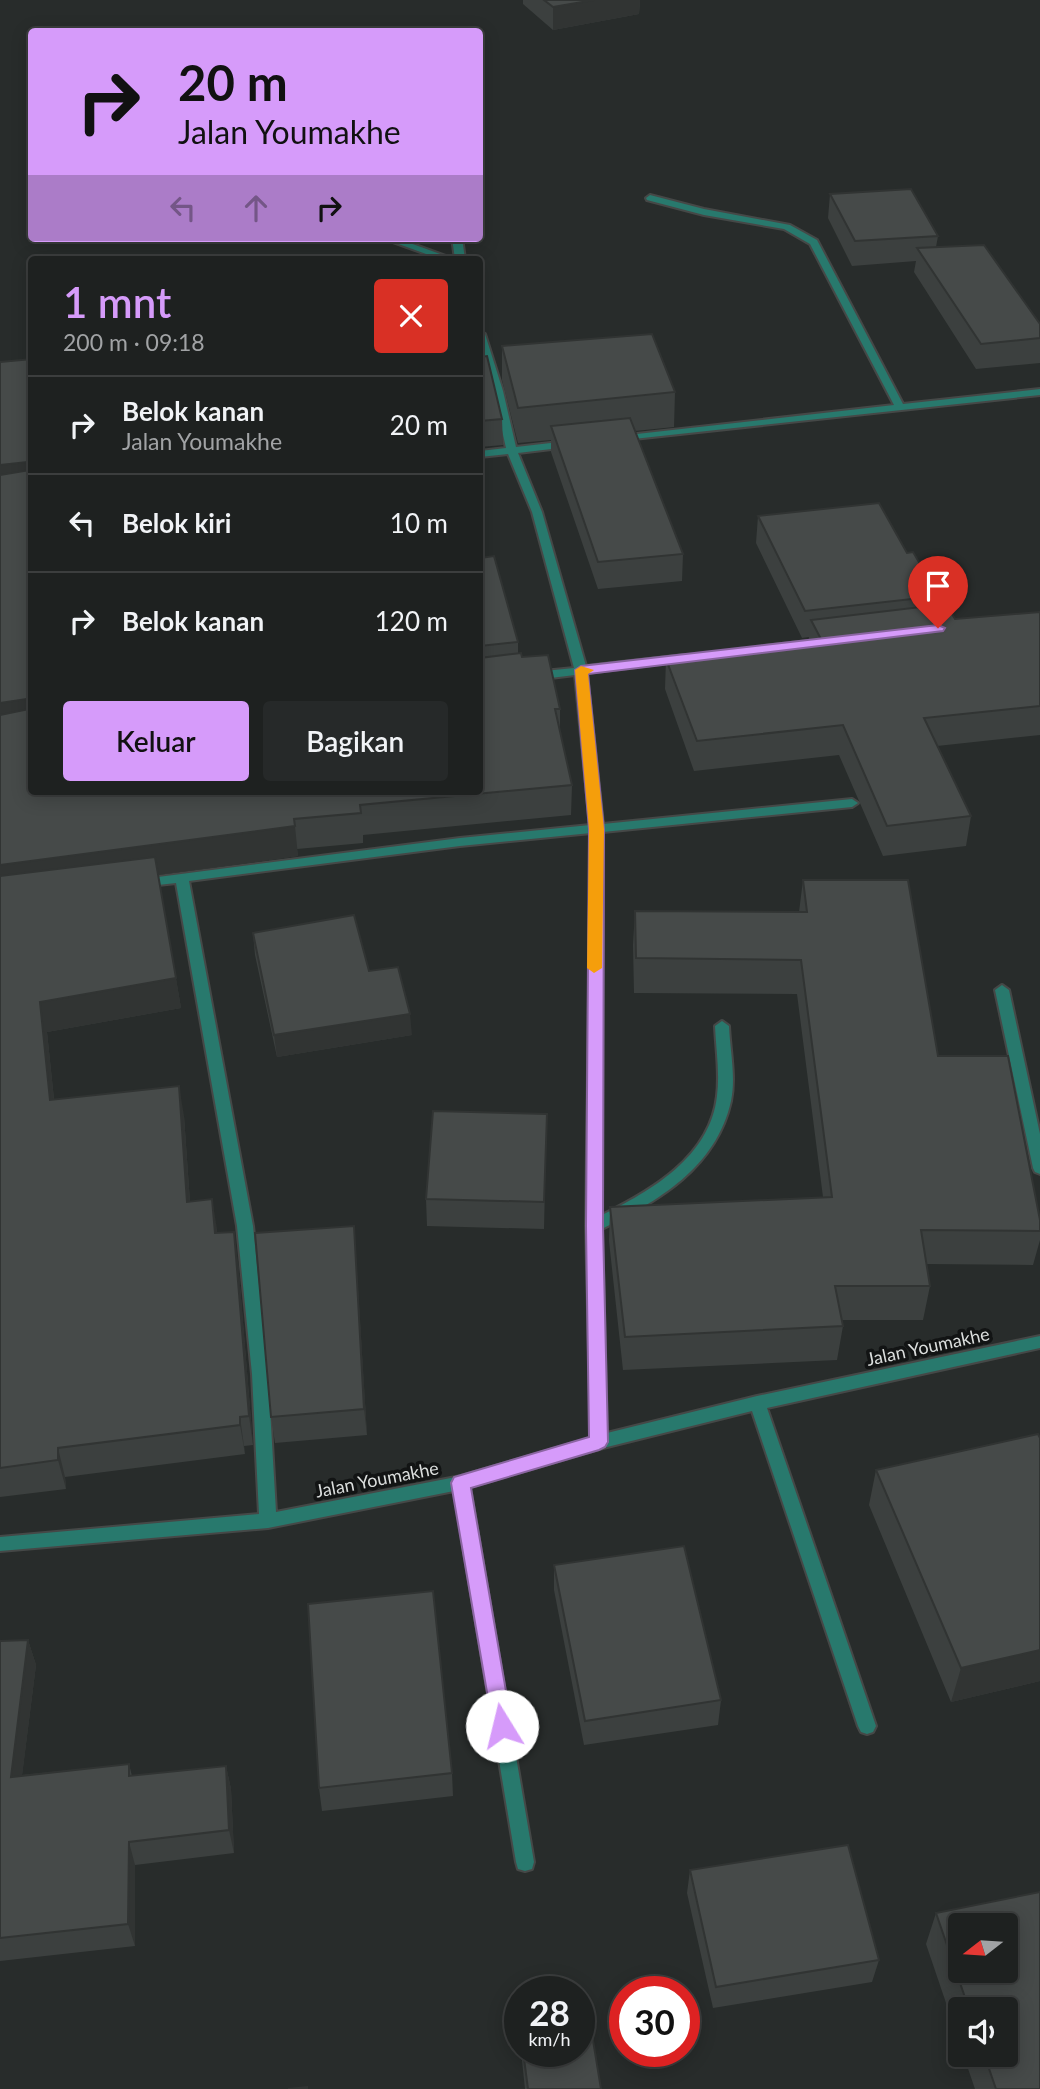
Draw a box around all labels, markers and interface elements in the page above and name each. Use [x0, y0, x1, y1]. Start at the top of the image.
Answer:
text: 20 m [178, 53, 288, 111]
icon: right [63, 56, 154, 147]
text: Jalan Youmakhe [178, 112, 401, 151]
icon: left [164, 189, 202, 227]
icon: ahead [237, 189, 275, 227]
icon: right [310, 189, 348, 227]
text: 1 mnt [63, 277, 171, 327]
button: close [374, 279, 448, 353]
text: 200 m · 09:18 [63, 328, 205, 356]
text: Belok kanan [122, 395, 264, 427]
icon: right [63, 406, 101, 444]
text: 20 m [390, 409, 448, 441]
text: Jalan Youmakhe [122, 427, 282, 455]
icon: left [63, 504, 101, 542]
text: Belok kiri [122, 507, 231, 539]
text: 10 m [390, 507, 448, 539]
pin [908, 556, 968, 628]
icon: arrive [919, 567, 957, 605]
icon: right [63, 602, 101, 640]
text: Belok kanan [122, 605, 264, 637]
text: 120 m [375, 605, 448, 637]
button: Keluar [63, 701, 249, 781]
button: Bagikan [263, 701, 448, 781]
street label: Jalan Youmakhe [864, 1322, 991, 1370]
street label: Jalan Youmakhe [313, 1456, 440, 1502]
position arrow [465, 1689, 539, 1763]
north arrow [948, 1913, 1018, 1983]
map controls [948, 1913, 1018, 2067]
speed limit sign: 30 [609, 1976, 700, 2067]
text: 28 [529, 1991, 570, 2033]
button: sound [948, 1997, 1018, 2067]
text: km/h [528, 2028, 571, 2050]

